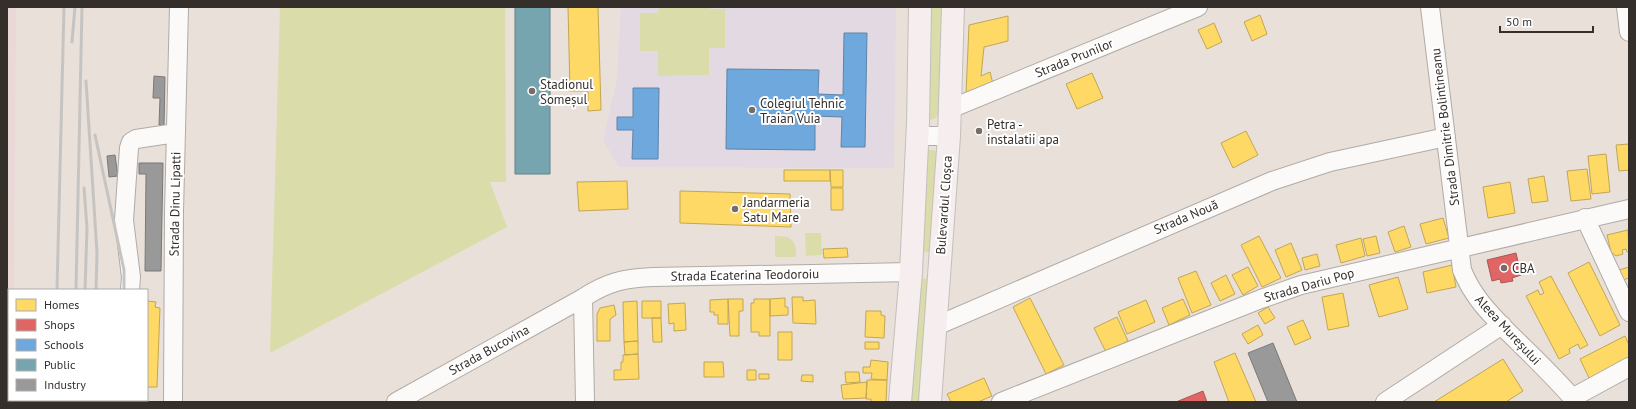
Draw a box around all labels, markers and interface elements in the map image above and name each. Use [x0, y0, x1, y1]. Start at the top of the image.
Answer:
scale bar [1500, 8, 1593, 34]
text: 50 m [1506, 14, 1532, 29]
street label: Strada Prunilor [1032, 34, 1116, 81]
street label: Strada Dimitrie Bolintineanu [1427, 47, 1463, 207]
place label: Stadionul Someșul [540, 76, 593, 108]
marker: Stadionul Someșul [527, 86, 537, 96]
place label: Colegiul Tehnic Traian Vuia [760, 95, 844, 127]
marker: Colegiul Tehnic Traian Vuia [747, 105, 757, 115]
place label: Petra - instalatii apa [987, 116, 1059, 148]
marker: Petra - instalatii apa [974, 126, 984, 136]
street label: Strada Dinu Lipatti [166, 152, 184, 256]
street label: Bulevardul Cloșca [932, 155, 956, 255]
place label: Jandarmeria Satu Mare [742, 194, 810, 226]
street label: Strada Nouă [1151, 196, 1221, 238]
marker: Jandarmeria Satu Mare [730, 204, 740, 214]
place label: CBA [1512, 260, 1535, 277]
marker: CBA [1499, 263, 1509, 273]
street label: Strada Dariu Pop [1262, 264, 1356, 306]
street label: Strada Ecaterina Teodoroiu [671, 265, 819, 285]
legend [8, 289, 148, 401]
street label: Aleea Mureșului [1471, 291, 1545, 369]
text: Homes [44, 297, 79, 312]
text: Shops [44, 317, 75, 332]
street label: Strada Bucovina [446, 321, 532, 379]
text: Schools [44, 337, 84, 352]
text: Public [44, 357, 76, 372]
text: Industry [44, 377, 86, 392]

